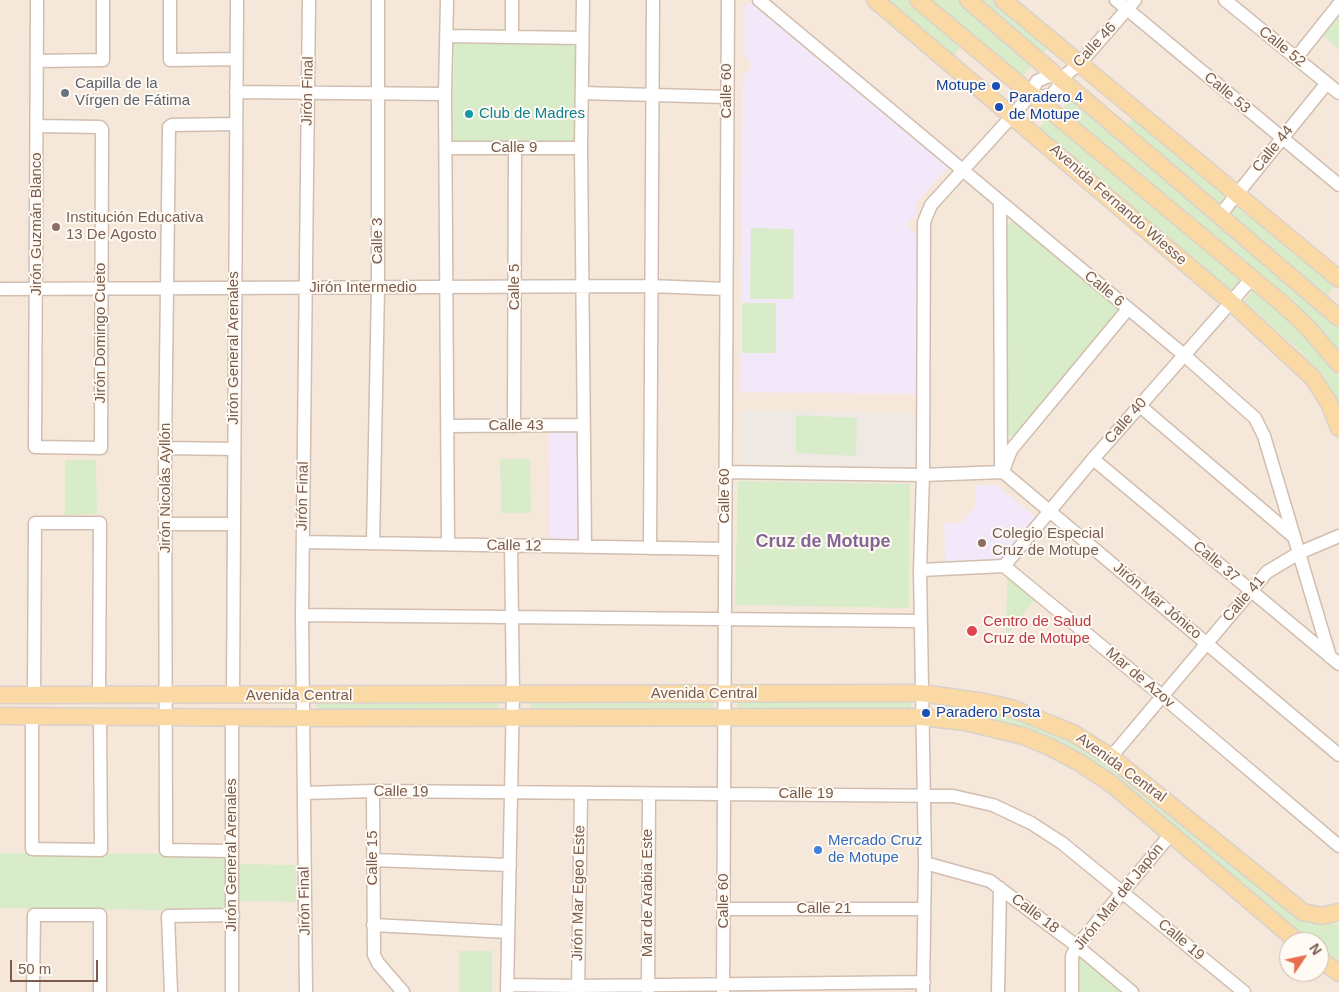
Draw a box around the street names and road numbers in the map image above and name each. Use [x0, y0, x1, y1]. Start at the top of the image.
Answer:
street label: Calle 46 [1070, 19, 1120, 71]
street label: Calle 52 [1255, 23, 1309, 71]
street label: Jirón Final [298, 56, 318, 126]
street label: Calle 60 [718, 63, 736, 119]
street label: Calle 53 [1200, 68, 1254, 118]
street label: Calle 44 [1249, 122, 1297, 176]
street label: Calle 9 [491, 139, 537, 157]
street label: Avenida Fernando Wiesse [1046, 141, 1190, 269]
street label: Jirón Guzmán Blanco [28, 152, 46, 296]
street label: Calle 3 [369, 218, 387, 264]
street label: Jirón Domingo Cueto [92, 263, 110, 403]
street label: Calle 5 [506, 264, 524, 310]
street label: Calle 6 [1080, 267, 1128, 311]
street label: Jirón General Arenales [225, 271, 243, 425]
street label: Jirón Intermedio [309, 279, 417, 297]
street label: Calle 40 [1101, 394, 1151, 448]
street label: Calle 43 [488, 417, 544, 435]
street label: Jirón Nicolás Ayllón [157, 423, 175, 553]
street label: Jirón Final [293, 461, 313, 531]
street label: Calle 60 [716, 468, 734, 524]
street label: Calle 12 [486, 537, 542, 555]
street label: Calle 37 [1189, 537, 1243, 587]
street label: Jirón Mar Jónico [1109, 559, 1205, 643]
street label: Calle 41 [1219, 572, 1269, 626]
street label: Mar de Azov [1102, 644, 1178, 712]
street label: Avenida Central [651, 685, 757, 703]
street label: Avenida Central [246, 687, 352, 705]
street label: Avenida Central [1073, 729, 1169, 807]
street label: Jirón General Arenales [223, 778, 241, 932]
street label: Calle 19 [373, 783, 429, 801]
street label: Calle 19 [778, 785, 834, 803]
street label: Jirón Mar Egeo Este [569, 825, 589, 961]
street label: Mar de Arabia Este [639, 829, 657, 957]
street label: Calle 15 [364, 830, 382, 886]
street label: Jirón Mar del Japón [1071, 840, 1167, 954]
street label: Jirón Final [295, 866, 315, 936]
street label: Calle 60 [715, 873, 733, 929]
street label: Calle 18 [1008, 890, 1062, 938]
street label: Calle 21 [796, 900, 852, 918]
street label: Calle 19 [1154, 915, 1208, 965]

